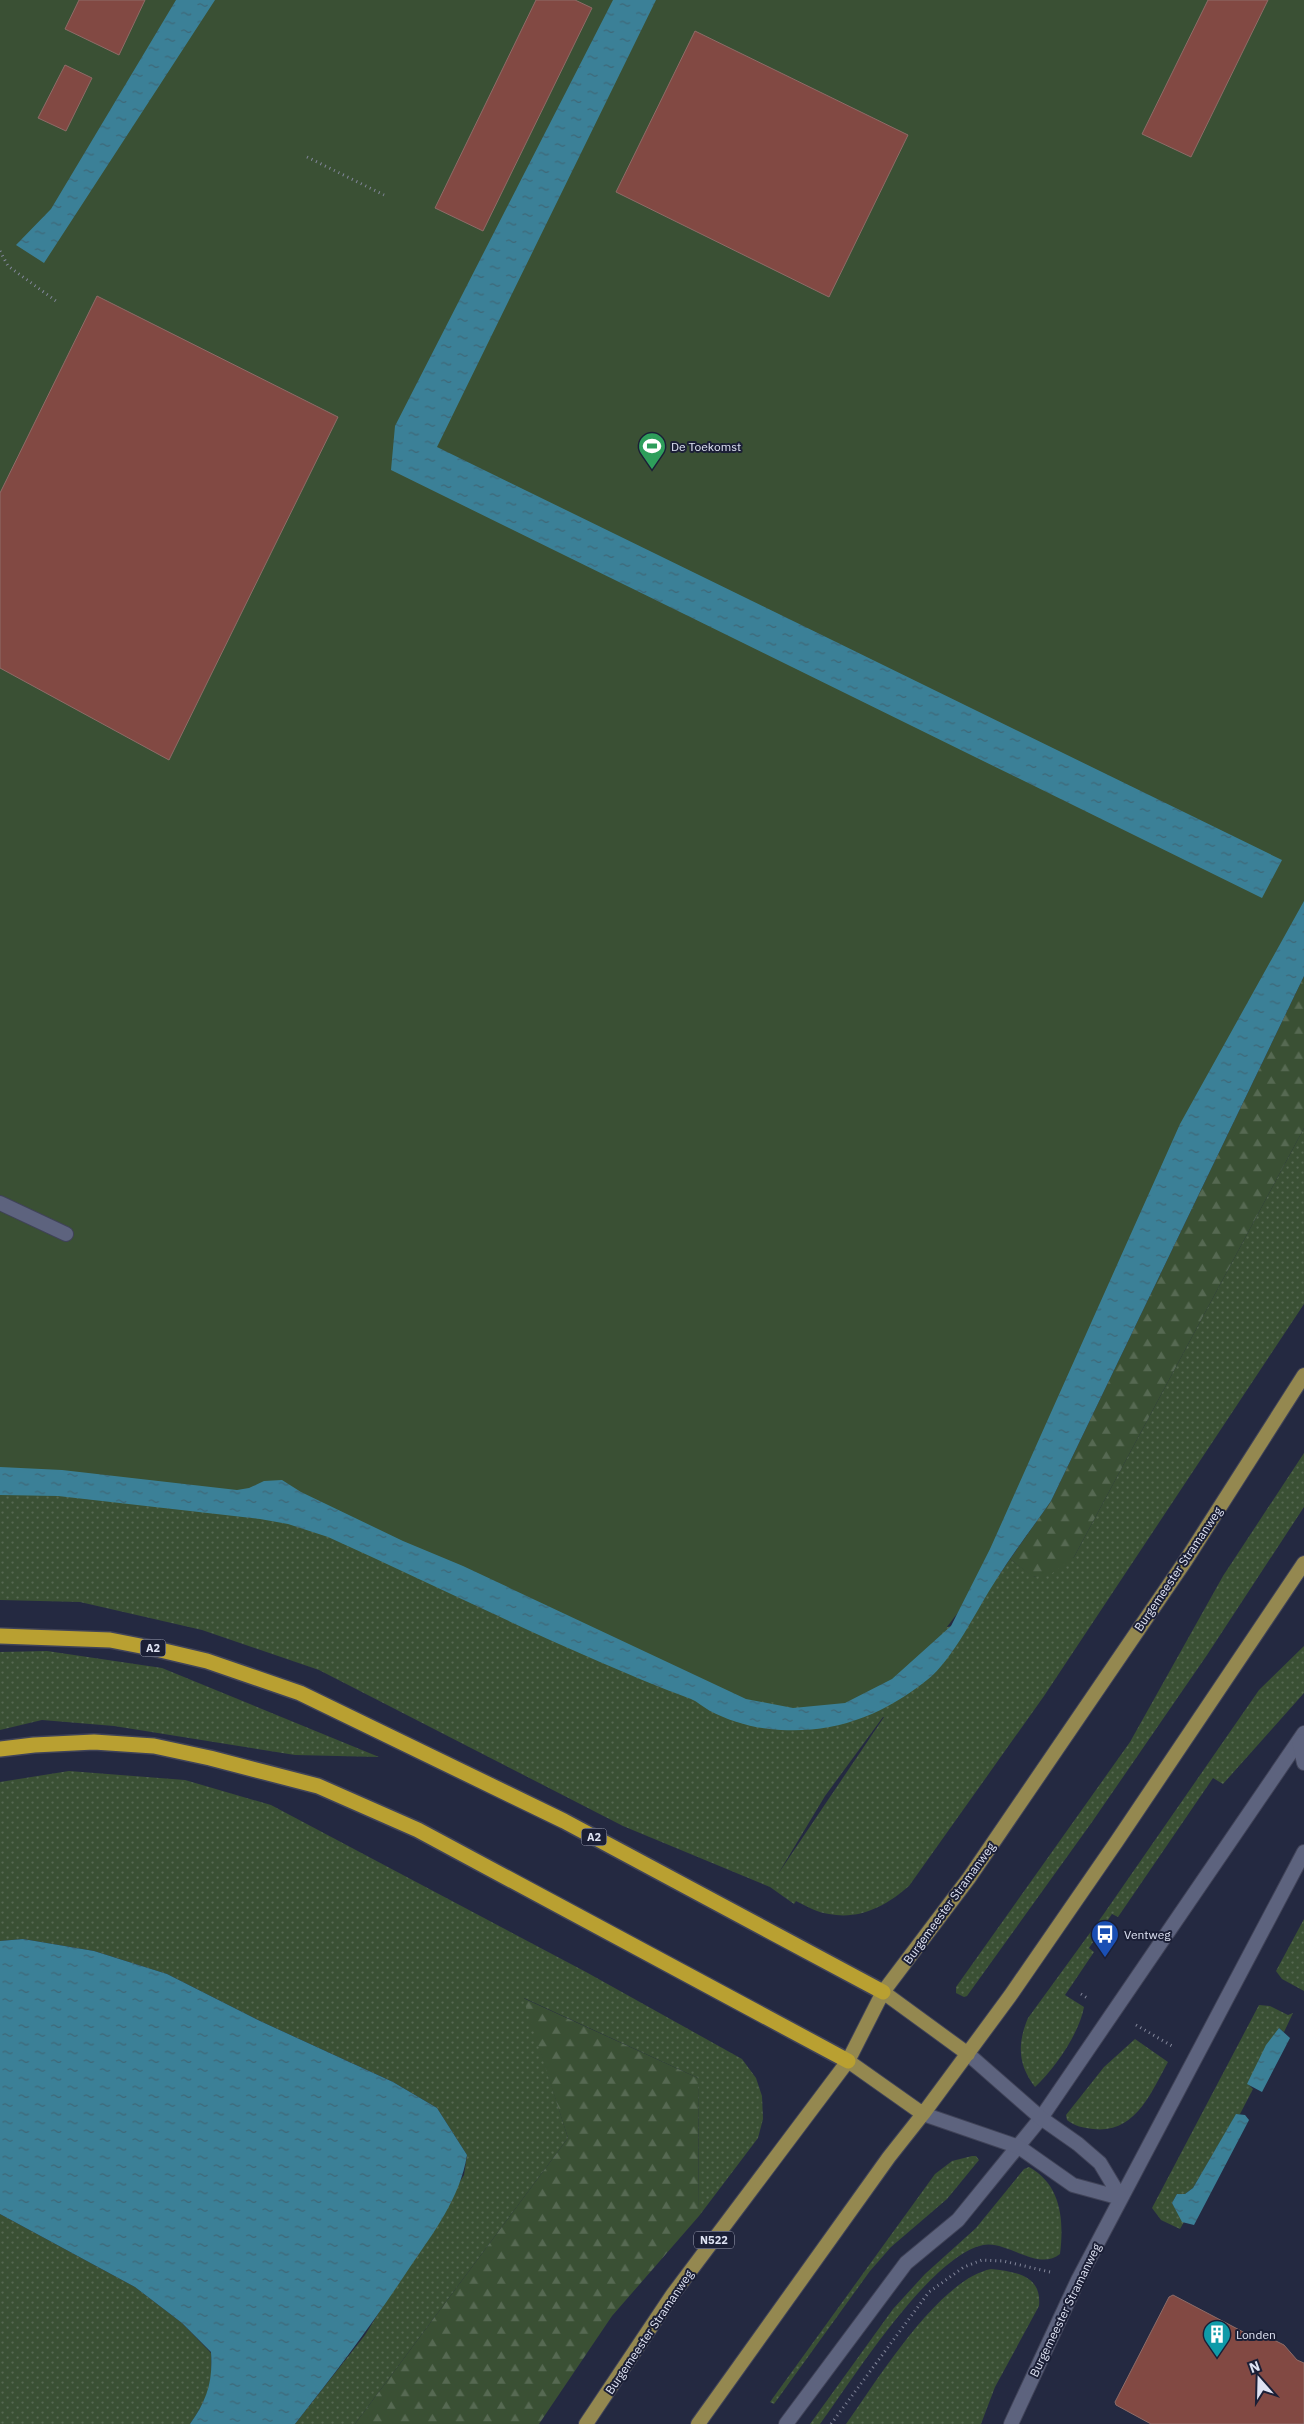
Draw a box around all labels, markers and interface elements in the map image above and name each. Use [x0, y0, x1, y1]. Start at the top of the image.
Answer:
sports icon: De Toekomst [637, 431, 667, 470]
place label: De Toekomst [671, 439, 741, 454]
street label: Burgemeester Stramanweg [1131, 1503, 1226, 1634]
road number: A2 [140, 1640, 166, 1656]
road number: A2 [582, 1828, 606, 1845]
street label: Burgemeester Stramanweg [900, 1839, 999, 1967]
bus stop icon: Ventweg [1090, 1919, 1120, 1958]
place label: Ventweg [1124, 1927, 1171, 1942]
road number: N522 [694, 2232, 734, 2248]
street label: Burgemeester Stramanweg [1026, 2240, 1104, 2379]
street label: Burgemeester Stramanweg [602, 2266, 697, 2397]
building icon: Londen [1202, 2319, 1232, 2358]
place label: Londen [1236, 2327, 1276, 2342]
north arrow [1234, 2354, 1284, 2404]
text: N [1247, 2357, 1262, 2377]

